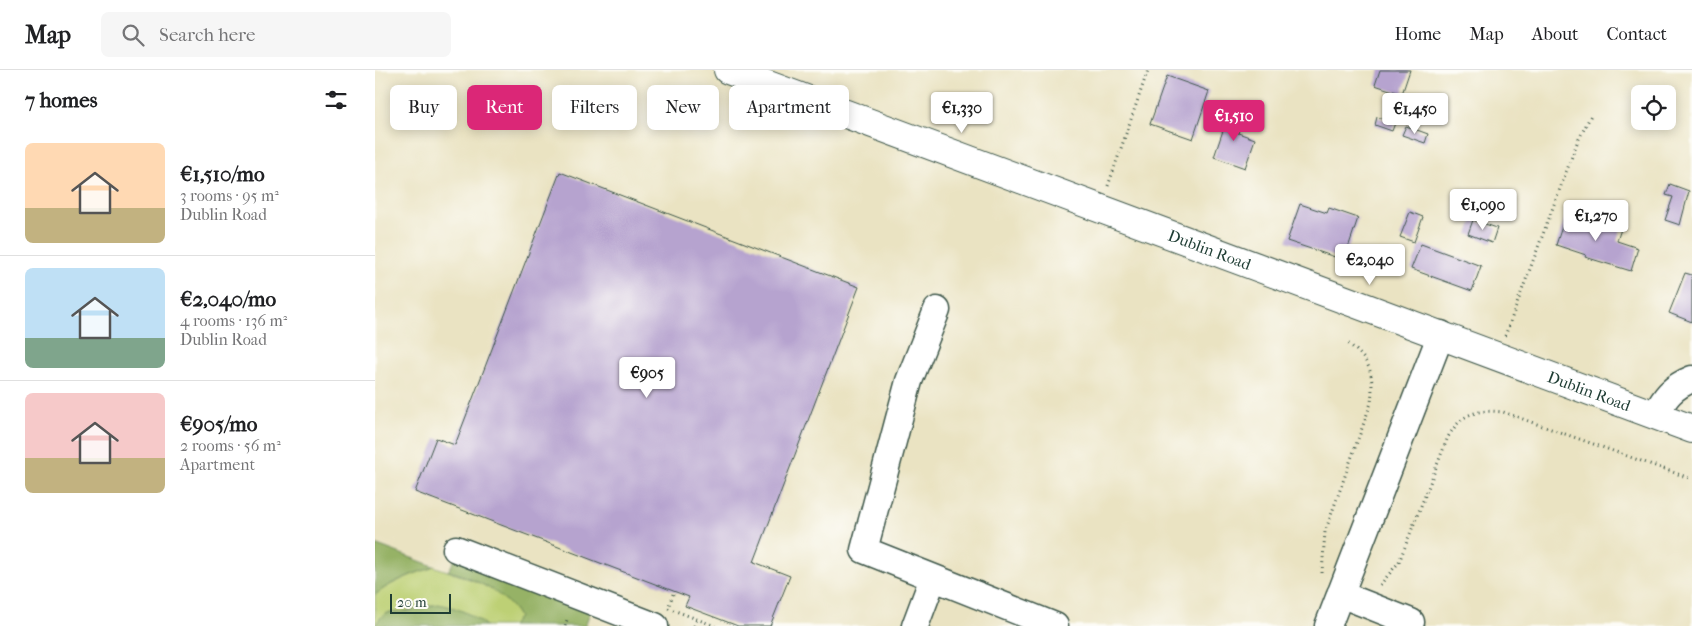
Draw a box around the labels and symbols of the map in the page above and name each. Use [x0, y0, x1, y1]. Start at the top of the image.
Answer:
pin: €1,330 [921, 92, 1003, 134]
pin: €1,450 [1374, 92, 1456, 135]
pin: €1,510 [1193, 100, 1275, 142]
pin: €1,090 [1442, 189, 1524, 231]
pin: €1,270 [1555, 200, 1637, 242]
street label: Dublin Road [1166, 225, 1254, 274]
pin: €2,040 [1329, 244, 1411, 286]
pin: €905 [617, 356, 677, 399]
street label: Dublin Road [1545, 367, 1634, 415]
scale bar [390, 591, 451, 614]

